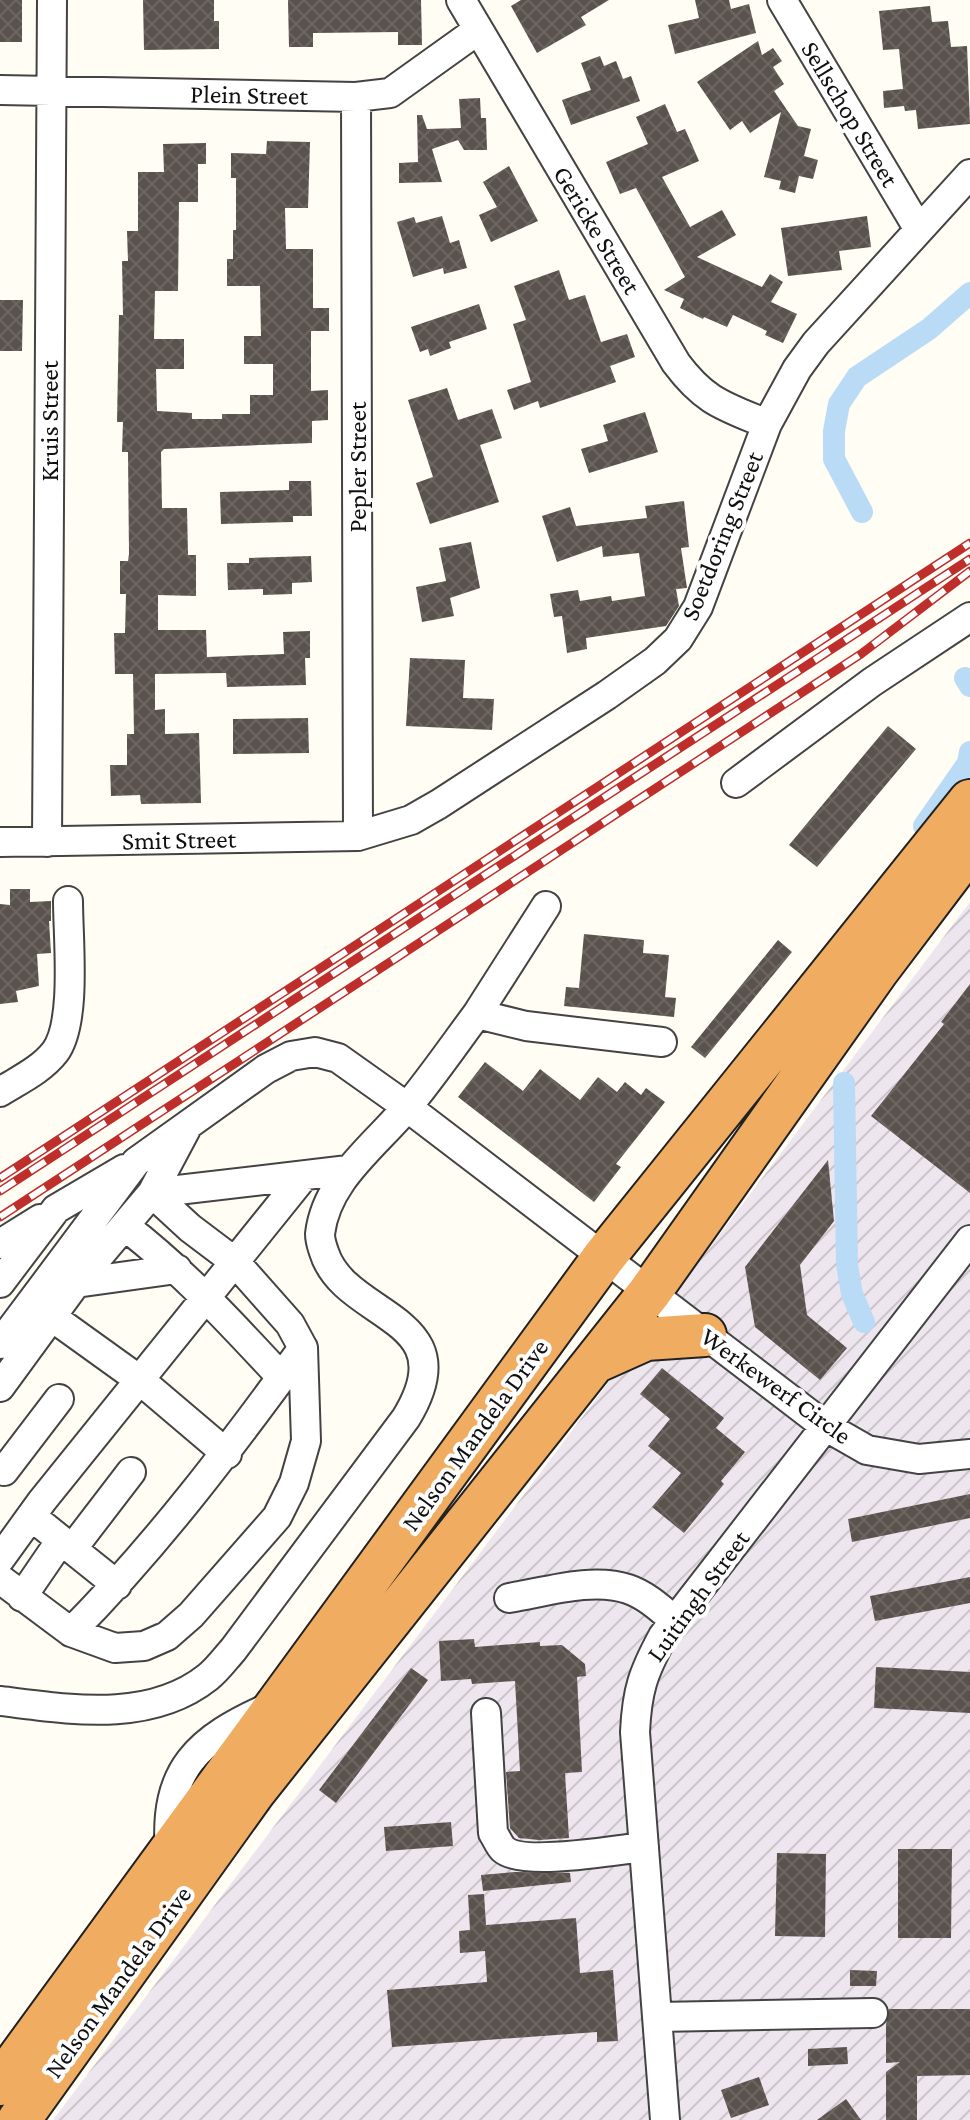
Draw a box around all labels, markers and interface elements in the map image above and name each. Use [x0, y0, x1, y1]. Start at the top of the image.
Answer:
street label: Sellschop Street [795, 36, 905, 192]
street label: Plein Street [190, 79, 309, 111]
street label: Gericke Street [547, 161, 647, 300]
street label: Kruis Street [35, 360, 64, 481]
street label: Pepler Street [343, 401, 372, 532]
street label: Soetdoring Street [675, 447, 769, 625]
street label: Smit Street [122, 824, 237, 855]
street label: Werkewerf Circle [695, 1322, 857, 1450]
street label: Nelson Mandela Drive [396, 1333, 554, 1537]
street label: Luitingh Street [641, 1524, 756, 1667]
street label: Nelson Mandela Drive [39, 1880, 197, 2084]

